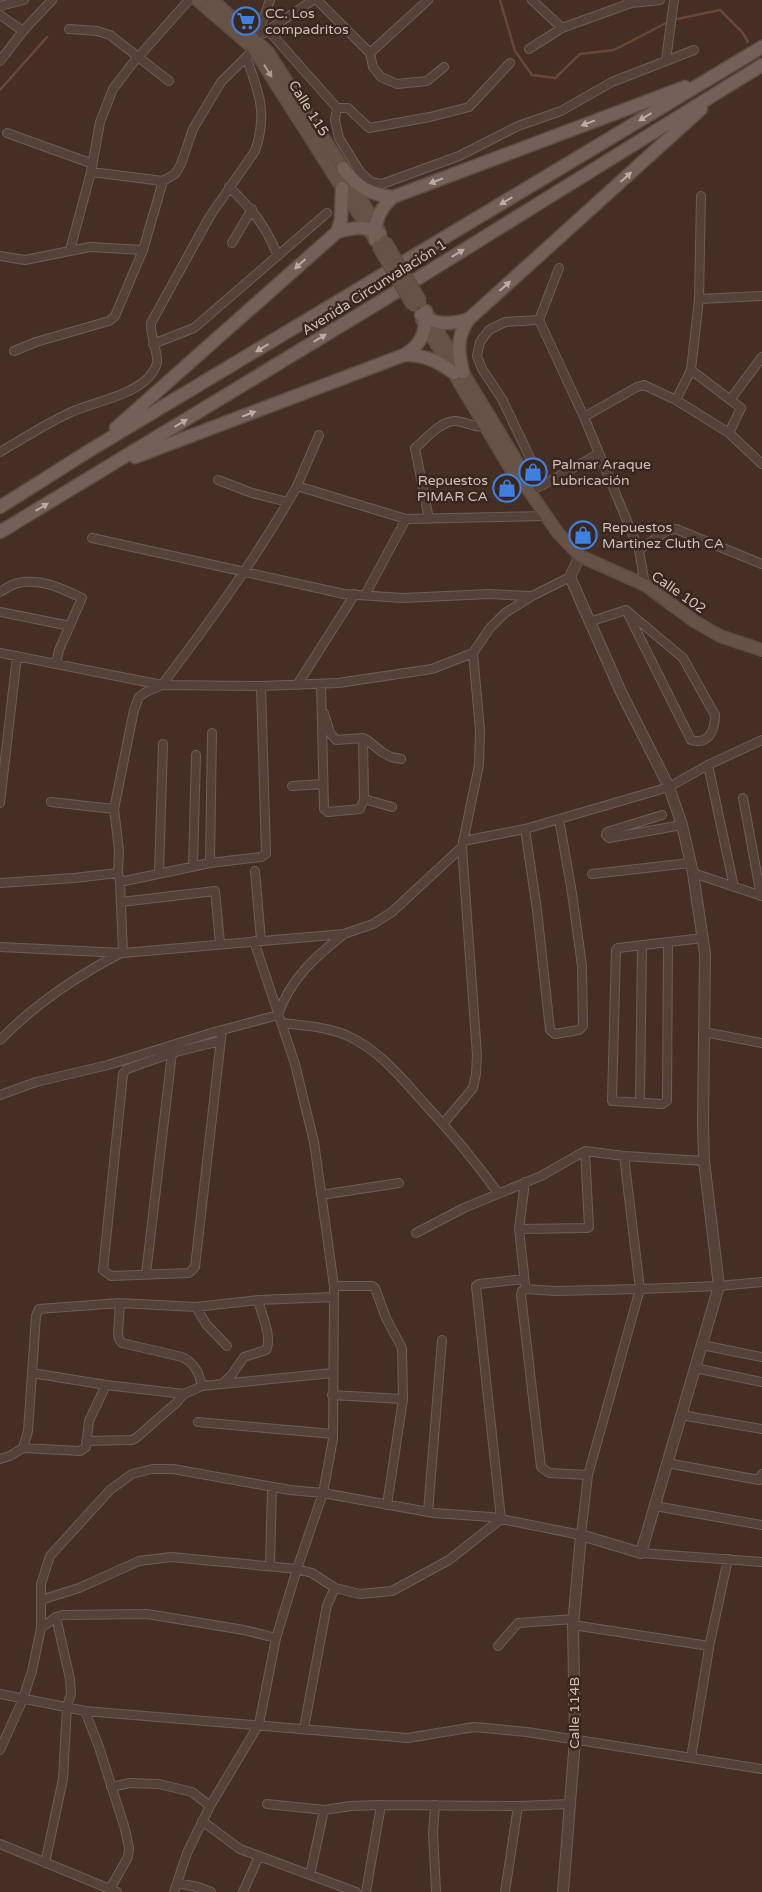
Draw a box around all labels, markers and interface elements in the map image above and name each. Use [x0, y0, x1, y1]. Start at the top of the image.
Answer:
place label: CC. Los compadritos [265, 5, 349, 38]
supermarket icon: CC. Los compadritos [231, 6, 261, 36]
one-way arrow [263, 64, 273, 77]
street label: Calle 115 [285, 77, 332, 139]
one-way arrow [639, 113, 652, 122]
one-way arrow [580, 119, 595, 127]
one-way arrow [619, 172, 632, 183]
one-way arrow [428, 177, 443, 185]
one-way arrow [500, 197, 513, 206]
street label: Avenida Circunvalación 1 [299, 236, 450, 339]
one-way arrow [452, 249, 465, 258]
one-way arrow [295, 258, 307, 270]
one-way arrow [498, 280, 510, 292]
one-way arrow [313, 334, 326, 343]
one-way arrow [255, 343, 268, 352]
one-way arrow [241, 410, 256, 417]
one-way arrow [174, 418, 187, 427]
place label: Palmar Araque Lubricación [552, 456, 651, 489]
shop icon: Palmar Araque Lubricación [518, 457, 548, 487]
place label: Repuestos PIMAR CA [417, 472, 488, 505]
shop icon: Repuestos PIMAR CA [492, 473, 522, 503]
one-way arrow [35, 502, 48, 511]
place label: Repuestos Martinez Cluth CA [602, 519, 724, 552]
shop icon: Repuestos Martinez Cluth CA [568, 520, 598, 550]
street label: Calle 102 [648, 568, 709, 617]
street label: Calle 114B [566, 1677, 583, 1749]

